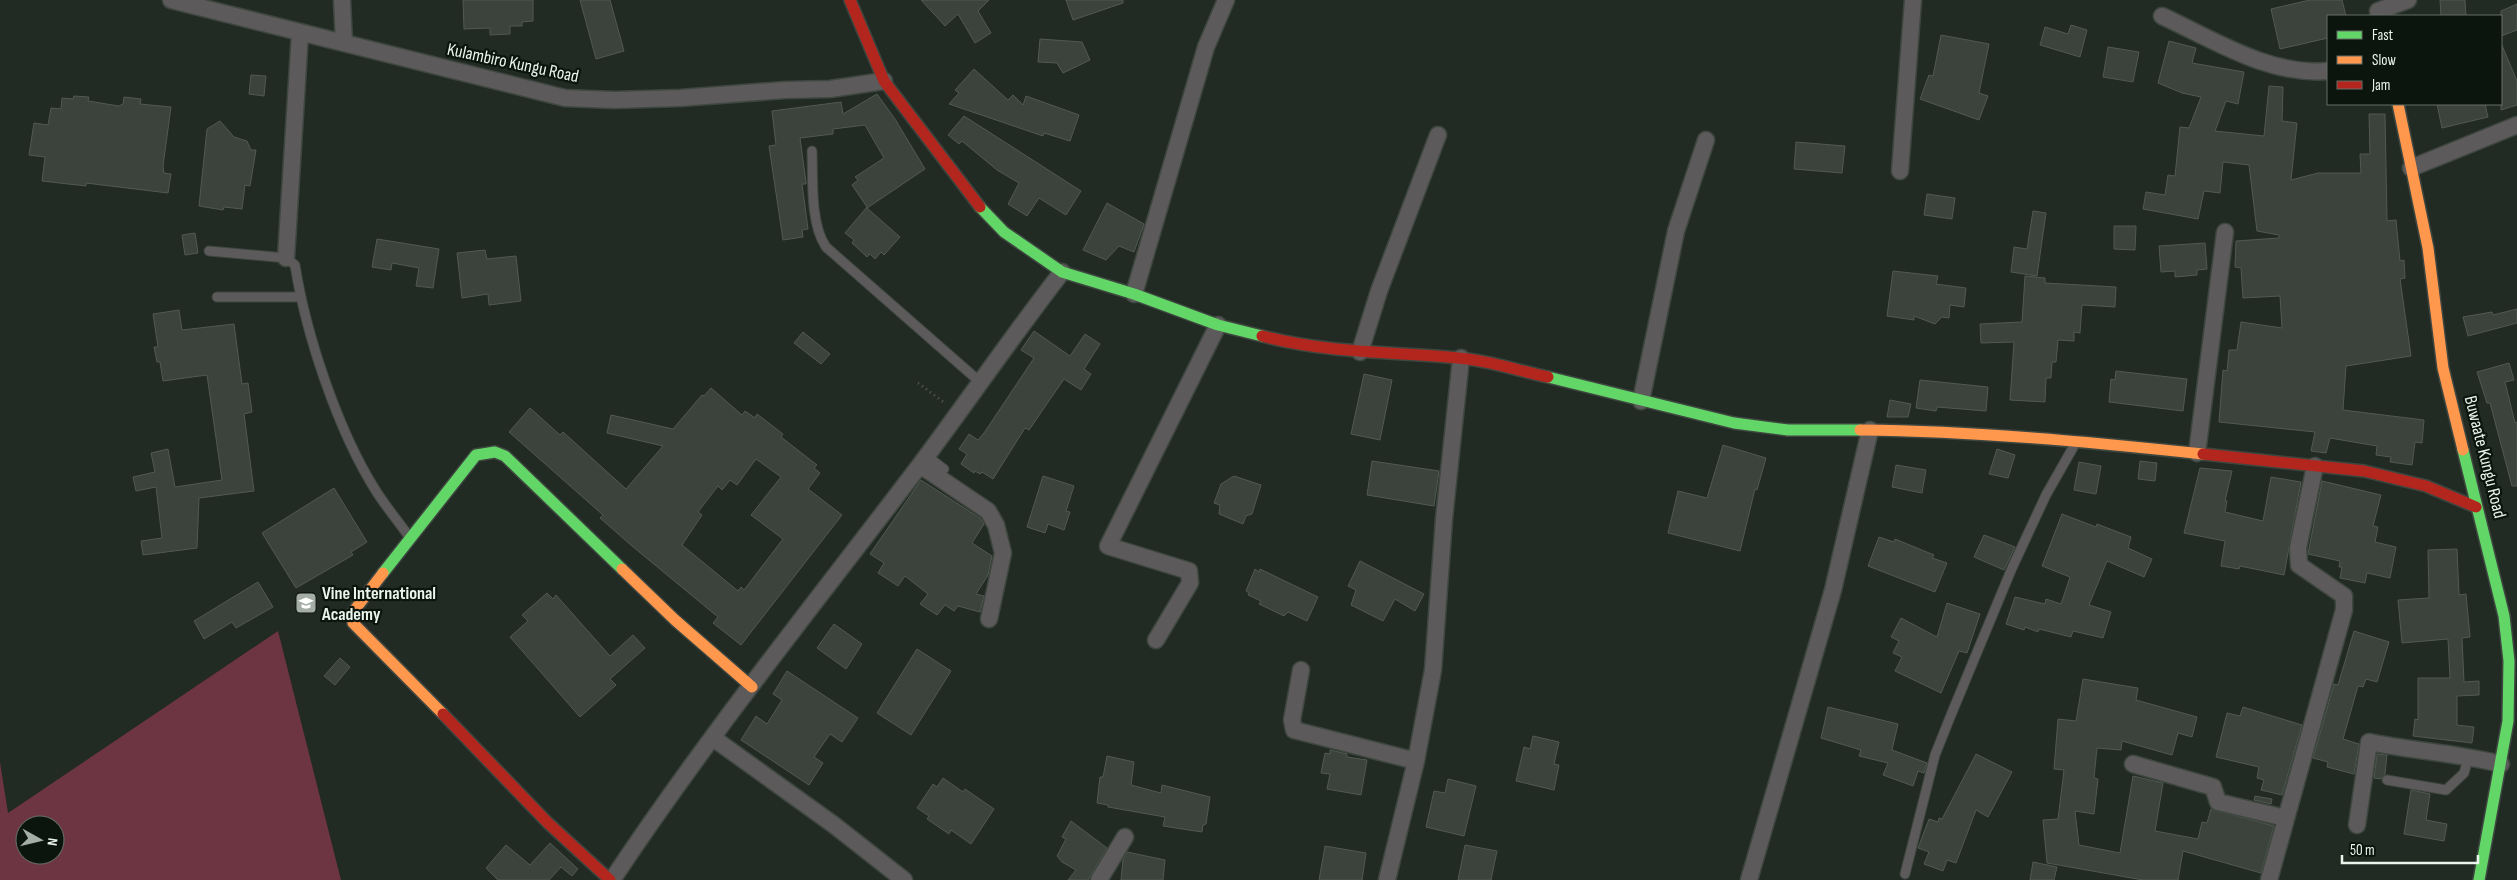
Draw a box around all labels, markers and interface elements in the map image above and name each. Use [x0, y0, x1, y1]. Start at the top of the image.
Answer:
legend [2327, 15, 2502, 105]
text: Fast [2372, 26, 2394, 45]
street label: Kulambiro Kungu Road [445, 39, 581, 87]
text: Slow [2372, 51, 2396, 70]
text: Jam [2371, 76, 2390, 95]
street label: Buwaate Kungu Road [2460, 394, 2510, 520]
place label: Vine International Academy [321, 583, 436, 625]
school or university icon: Vine International Academy [294, 591, 318, 615]
north arrow [15, 815, 65, 865]
scale bar [2342, 832, 2478, 864]
text: N [43, 837, 61, 847]
text: 50 m [2350, 841, 2375, 860]

